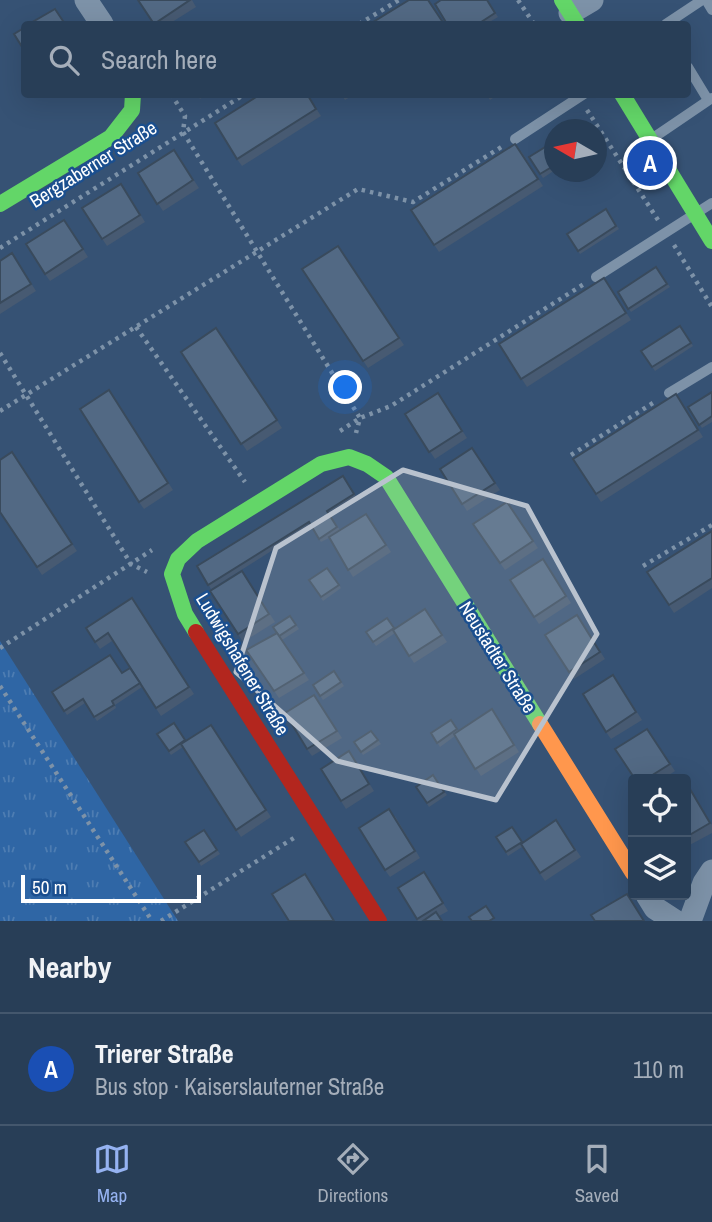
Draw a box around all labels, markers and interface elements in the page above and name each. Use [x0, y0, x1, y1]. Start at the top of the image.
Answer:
search box [21, 21, 691, 98]
icon: search [45, 41, 83, 79]
text: Search here [101, 42, 217, 77]
street label: Bergzaberner Straße [24, 114, 162, 214]
north arrow [544, 119, 607, 182]
pin: A [627, 137, 673, 189]
your location [328, 370, 362, 404]
street label: Ludwigshafener Straße [190, 588, 296, 740]
street label: Neustadter Straße [453, 596, 543, 718]
map controls [628, 774, 691, 900]
button: locate [628, 774, 691, 837]
button: layers [628, 837, 691, 900]
scale bar [21, 872, 201, 904]
text: 50 m [32, 874, 67, 900]
text: Nearby [28, 947, 111, 987]
text: Trierer Straße [95, 1036, 234, 1071]
text: A [44, 1054, 58, 1085]
text: 110 m [633, 1054, 684, 1085]
text: Bus stop · Kaiserslauterner Straße [95, 1071, 384, 1102]
tab: Map [93, 1140, 131, 1208]
tab: Directions [317, 1140, 388, 1208]
tab: Saved [575, 1140, 619, 1208]

